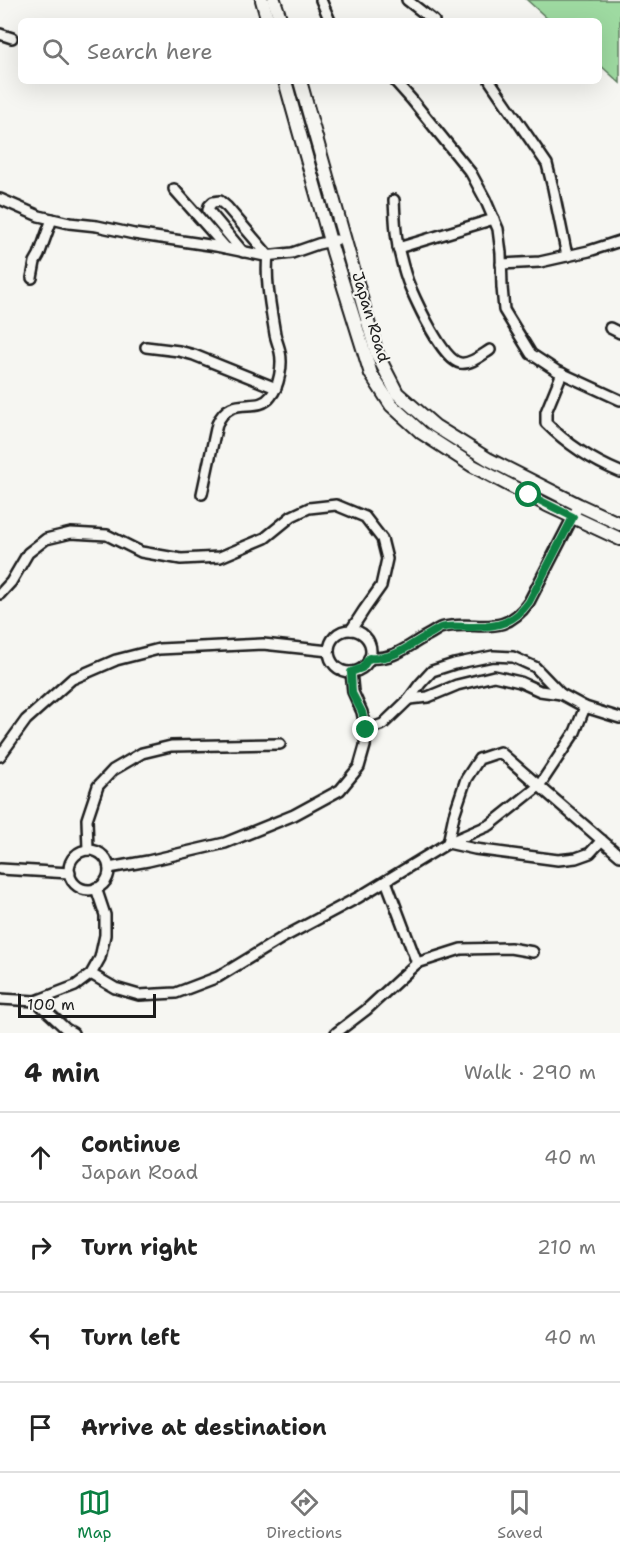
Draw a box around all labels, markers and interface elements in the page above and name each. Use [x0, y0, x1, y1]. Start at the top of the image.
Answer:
search box [18, 18, 602, 84]
icon: search [39, 35, 72, 68]
text: Search here [87, 37, 213, 66]
street label: Japan Road [347, 269, 395, 365]
route start [515, 481, 541, 507]
route end [352, 716, 378, 742]
scale bar [18, 991, 156, 1019]
text: 100 m [27, 994, 75, 1015]
text: 4 min [24, 1055, 100, 1090]
text: Walk · 290 m [464, 1059, 596, 1085]
text: Continue [81, 1130, 181, 1159]
icon: ahead [24, 1141, 57, 1174]
text: 40 m [544, 1144, 596, 1170]
text: Japan Road [81, 1159, 198, 1185]
icon: right [24, 1231, 57, 1264]
text: Turn right [81, 1233, 198, 1262]
text: 210 m [537, 1234, 596, 1260]
icon: left [24, 1321, 57, 1354]
text: Turn left [81, 1323, 180, 1352]
text: 40 m [544, 1324, 596, 1350]
icon: arrive [24, 1411, 57, 1444]
text: Arrive at destination [81, 1413, 327, 1442]
tab: Map [77, 1486, 112, 1543]
tab: Directions [266, 1486, 343, 1543]
tab: Saved [497, 1486, 543, 1543]

